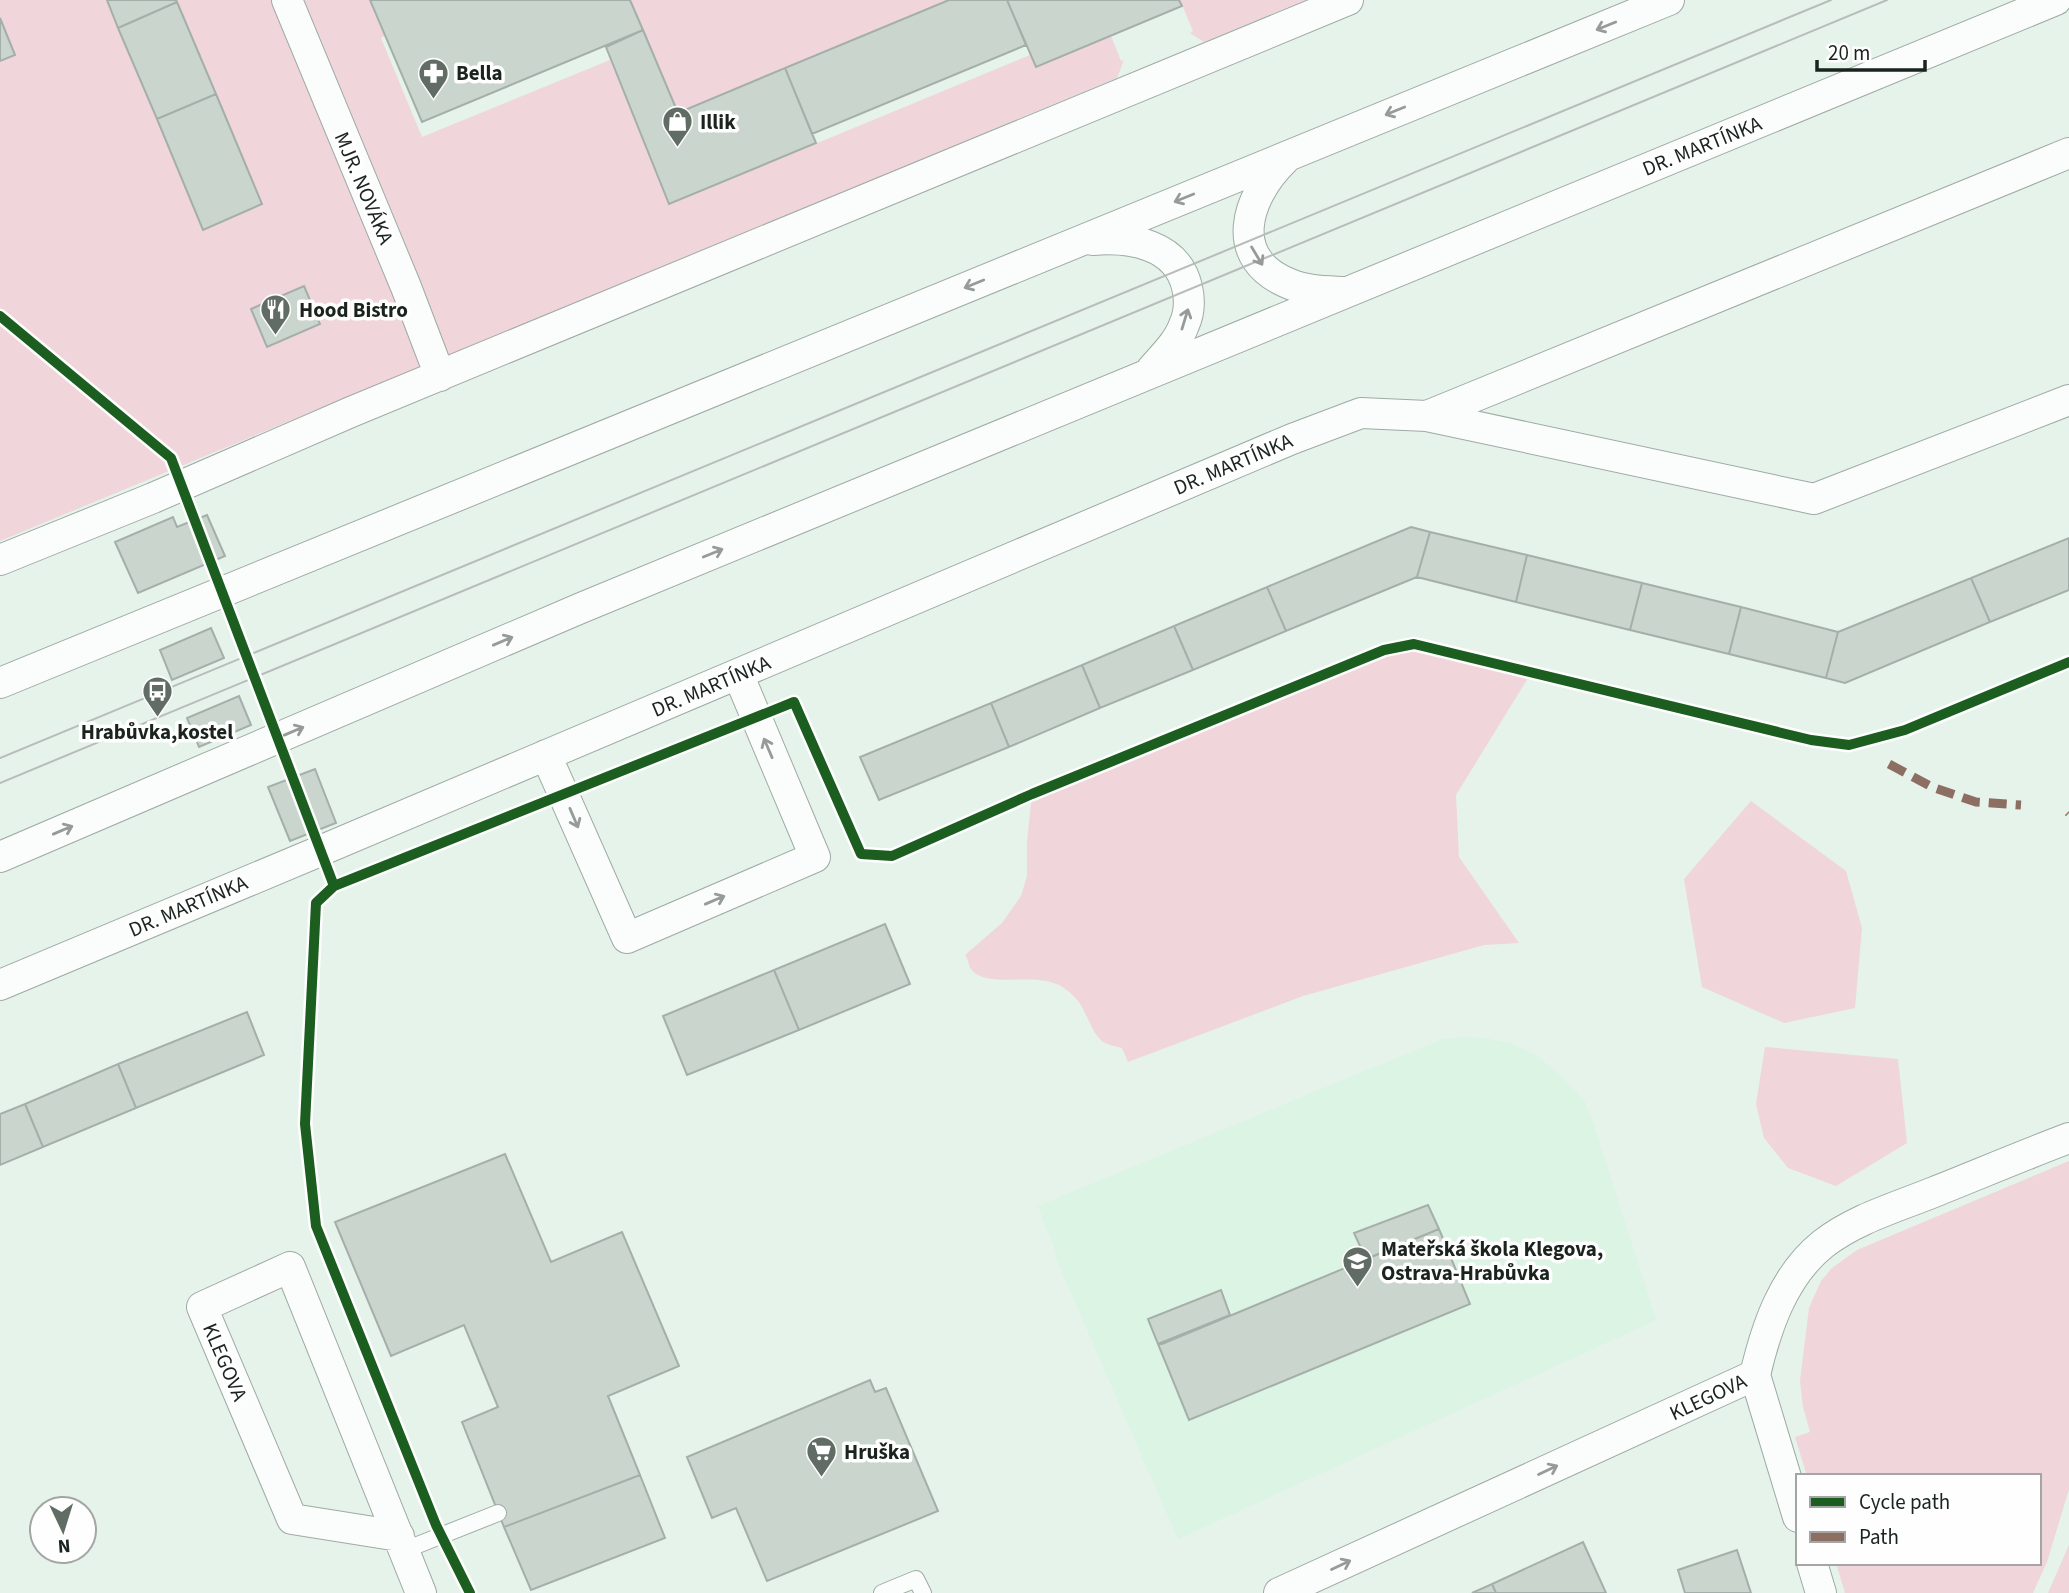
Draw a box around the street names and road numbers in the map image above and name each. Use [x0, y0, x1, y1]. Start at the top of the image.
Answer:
street label: DR. MARTÍNKA [1638, 108, 1767, 184]
street label: MJR. NOVÁKA [327, 127, 401, 249]
street label: DR. MARTÍNKA [1169, 425, 1298, 502]
street label: DR. MARTÍNKA [647, 647, 776, 724]
street label: DR. MARTÍNKA [124, 867, 253, 944]
street label: KLEGOVA [195, 1318, 255, 1406]
street label: KLEGOVA [1664, 1366, 1752, 1428]

